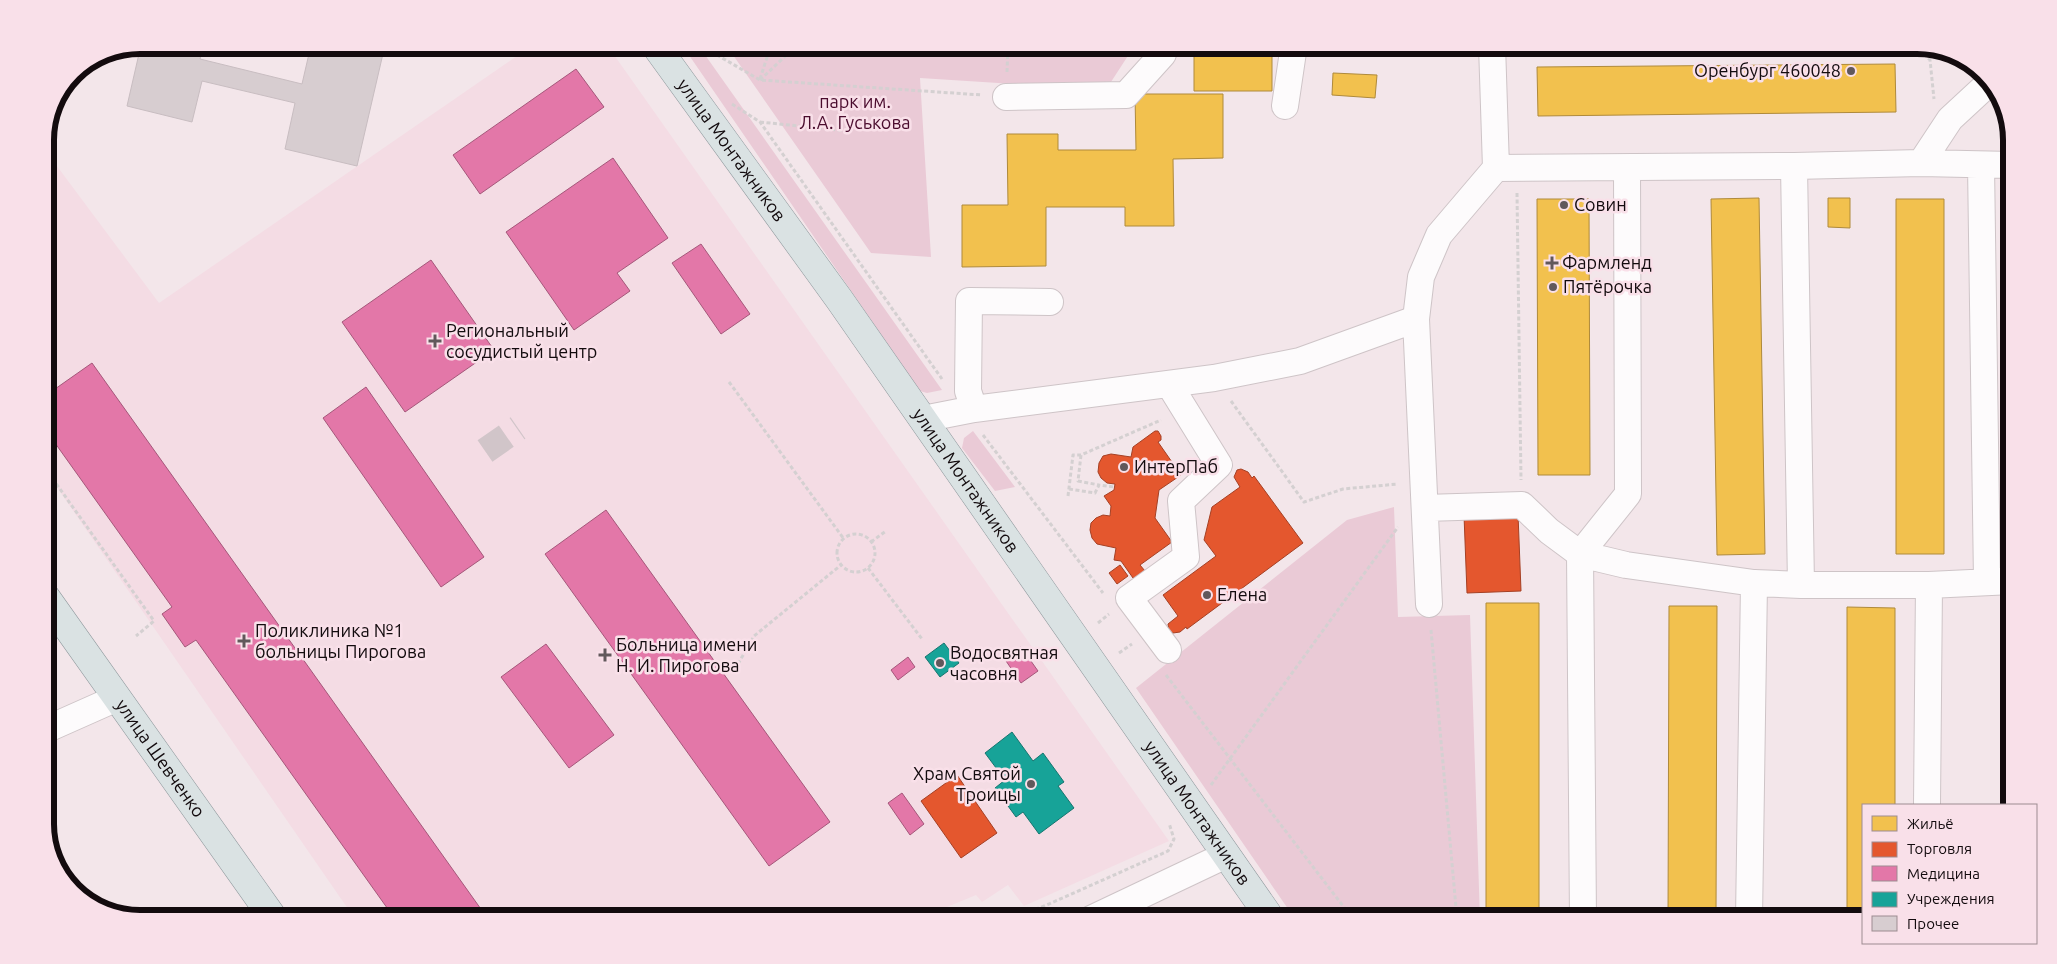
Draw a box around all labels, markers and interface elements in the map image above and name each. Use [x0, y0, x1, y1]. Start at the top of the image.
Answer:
place label: Оренбург 460048 [1694, 60, 1841, 80]
marker: Оренбург 460048 [1845, 65, 1857, 77]
street label: улица Монтажников [674, 74, 790, 225]
park label: парк им. Л.А. Гуськова [799, 91, 911, 132]
place label: Совин [1574, 194, 1627, 214]
marker: Совин [1558, 199, 1570, 211]
place label: Фармленд [1562, 252, 1652, 272]
marker: Фармленд [1546, 257, 1558, 269]
place label: Пятёрочка [1563, 276, 1652, 296]
marker: Пятёрочка [1547, 281, 1559, 293]
place label: Региональный сосудистый центр [446, 320, 597, 361]
marker: Региональный сосудистый центр [428, 334, 442, 348]
street label: улица Монтажников [909, 404, 1024, 556]
place label: ИнтерПаб [1134, 456, 1218, 476]
marker: ИнтерПаб [1118, 461, 1130, 473]
place label: Елена [1217, 584, 1267, 604]
marker: Елена [1201, 589, 1213, 601]
place label: Поликлиника №1 больницы Пирогова [255, 620, 426, 661]
marker: Поликлиника №1 больницы Пирогова [237, 634, 251, 648]
place label: Больница имени Н. И. Пирогова [616, 634, 757, 675]
place label: Водосвятная часовня [950, 642, 1058, 683]
marker: Больница имени Н. И. Пирогова [598, 648, 612, 662]
marker: Водосвятная часовня [934, 657, 946, 669]
street label: улица Шевченко [112, 695, 210, 821]
street label: улица Монтажников [1141, 736, 1255, 888]
place label: Храм Святой Троицы [913, 763, 1021, 804]
marker: Храм Святой Троицы [1025, 778, 1037, 790]
legend [1862, 804, 2037, 944]
text: Жильё [1907, 815, 1954, 832]
text: Торговля [1907, 840, 1972, 857]
text: Медицина [1907, 865, 1980, 882]
text: Учреждения [1907, 890, 1995, 907]
text: Прочее [1907, 915, 1959, 932]

